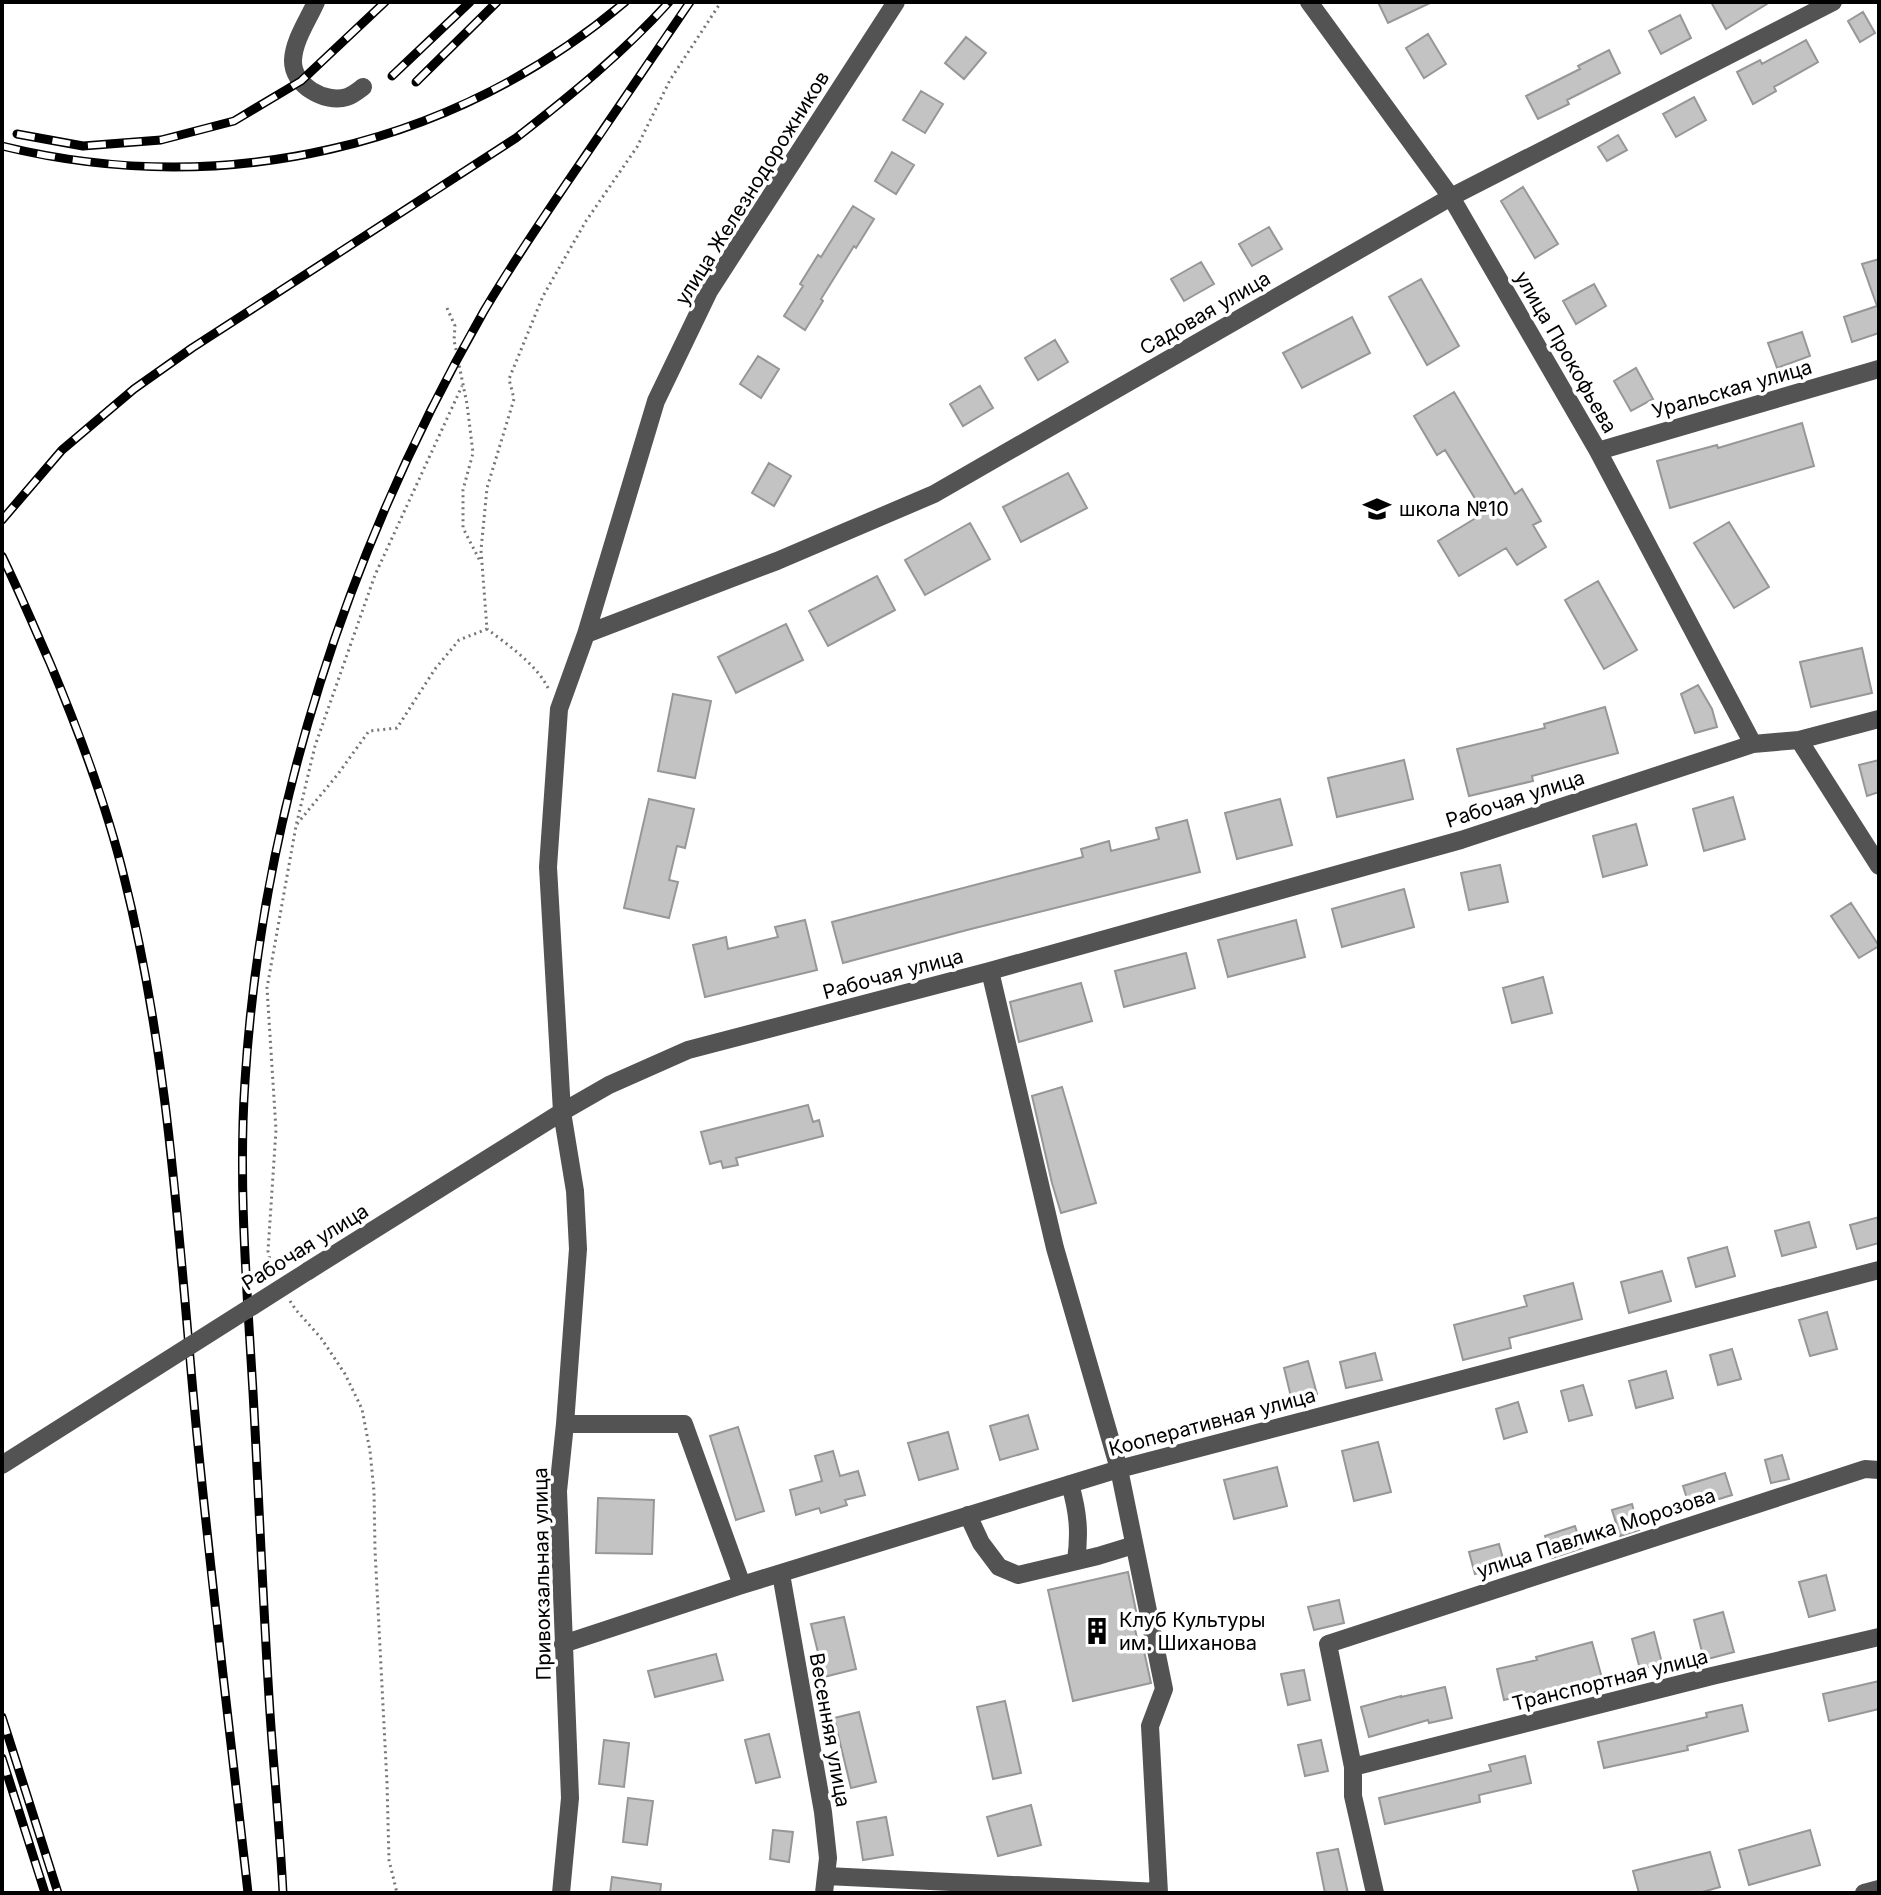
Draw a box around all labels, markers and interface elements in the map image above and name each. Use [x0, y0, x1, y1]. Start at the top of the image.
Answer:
street label: улица Железнодорожников [670, 67, 834, 309]
street label: Садовая улица [1136, 266, 1274, 360]
street label: улица Прокофьева [1510, 267, 1622, 437]
street label: Уральская улица [1649, 355, 1815, 423]
school or university icon: школа №10 [1362, 494, 1392, 524]
place label: школа №10 [1399, 497, 1509, 521]
street label: Рабочая улица [1443, 765, 1587, 833]
street label: Рабочая улица [820, 944, 966, 1004]
street label: Рабочая улица [237, 1199, 373, 1295]
street label: Кооперативная улица [1106, 1383, 1318, 1461]
street label: Привокзальная улица [528, 1467, 556, 1681]
street label: улица Павлика Морозова [1474, 1483, 1718, 1583]
place label: Клуб Культуры им. Шиханова [1119, 1608, 1265, 1655]
building icon: Клуб Культуры им. Шиханова [1082, 1616, 1112, 1646]
street label: Транспортная улица [1510, 1644, 1710, 1716]
street label: Весенняя улица [805, 1651, 855, 1809]

